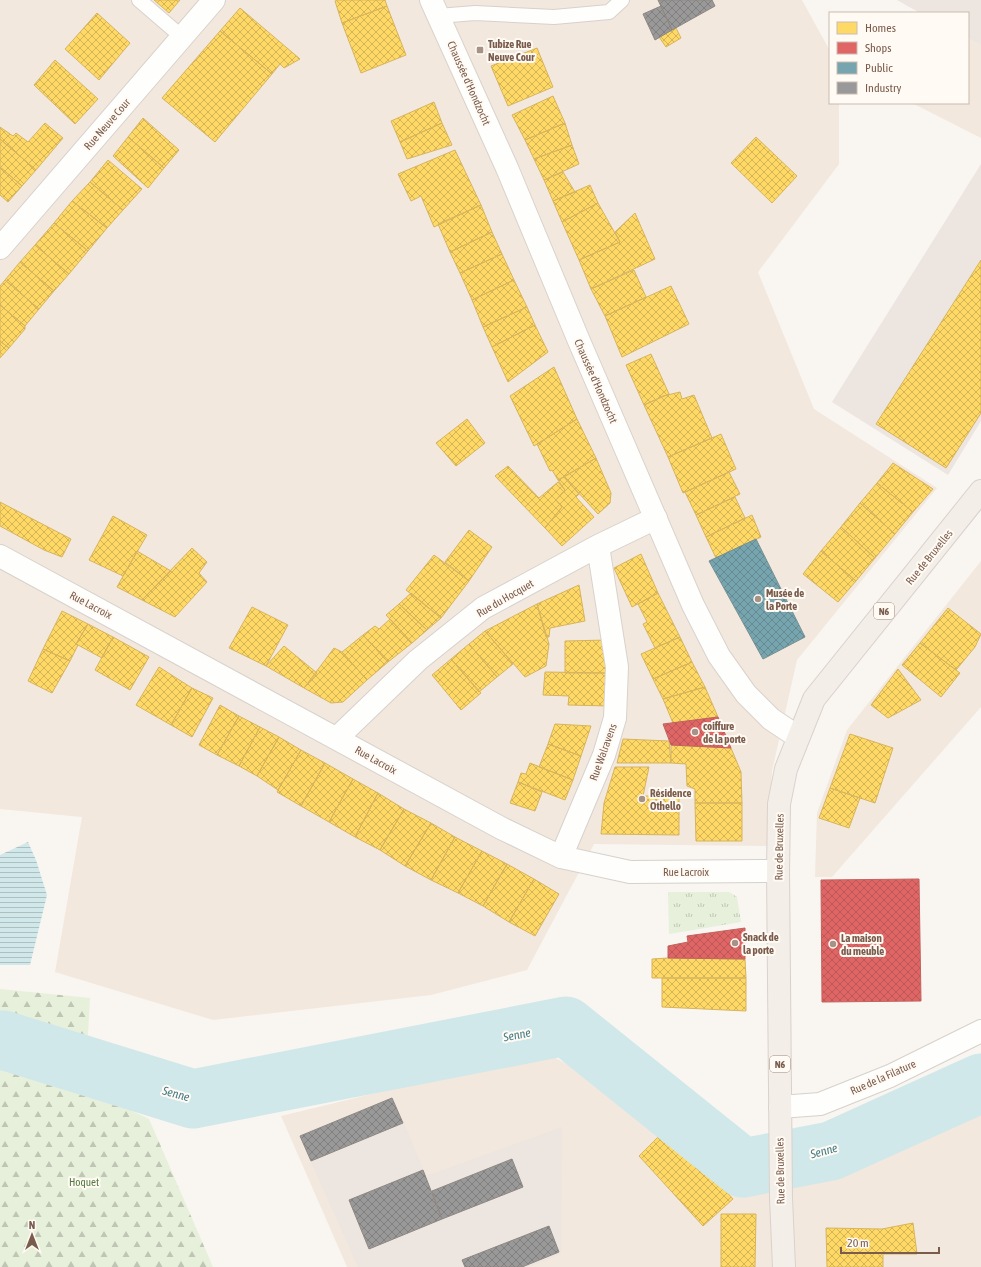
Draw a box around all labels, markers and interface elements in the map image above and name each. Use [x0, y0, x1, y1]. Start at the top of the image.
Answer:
legend [829, 12, 969, 104]
text: Homes [865, 21, 896, 35]
place label: Tubize Rue Neuve Cour [488, 38, 535, 63]
street label: Chaussée d'Hondzocht [445, 39, 493, 127]
text: Shops [865, 41, 891, 55]
marker: Tubize Rue Neuve Cour [475, 45, 485, 55]
text: Public [865, 61, 893, 75]
text: Industry [865, 81, 902, 95]
street label: Rue Neuve Cour [82, 95, 133, 152]
street label: Chaussée d'Hondzocht [572, 337, 620, 425]
street label: Rue de Bruxelles [903, 527, 955, 587]
street label: Rue du Hocquet [474, 577, 536, 619]
place label: Musée de la Porte [766, 587, 804, 612]
street label: Rue Lacroix [68, 589, 115, 621]
marker: Musée de la Porte [753, 594, 763, 604]
road number: N6 [874, 603, 894, 619]
place label: coiffure de la porte [703, 720, 746, 745]
street label: Rue Walravens [587, 722, 619, 782]
marker: coiffure de la porte [690, 727, 700, 737]
street label: Rue Lacroix [353, 744, 400, 777]
place label: Résidence Othello [650, 787, 692, 812]
marker: Résidence Othello [637, 794, 647, 804]
street label: Rue de Bruxelles [772, 813, 786, 880]
street label: Rue Lacroix [663, 866, 710, 878]
place label: Snack de la porte [743, 931, 779, 956]
place label: La maison du meuble [841, 932, 884, 957]
marker: Snack de la porte [730, 938, 740, 948]
marker: La maison du meuble [828, 939, 838, 949]
water label: Senne [501, 1025, 532, 1045]
road number: N6 [770, 1056, 790, 1072]
street label: Rue de la Filature [848, 1057, 918, 1097]
water label: Senne [160, 1083, 192, 1104]
street label: Rue de Bruxelles [773, 1137, 787, 1204]
water label: Senne [808, 1141, 840, 1162]
park label: Hoquet [69, 1176, 99, 1188]
north arrow [12, 1215, 52, 1255]
text: N [29, 1219, 35, 1231]
scale bar [841, 1229, 939, 1255]
text: 20 m [847, 1236, 869, 1250]

